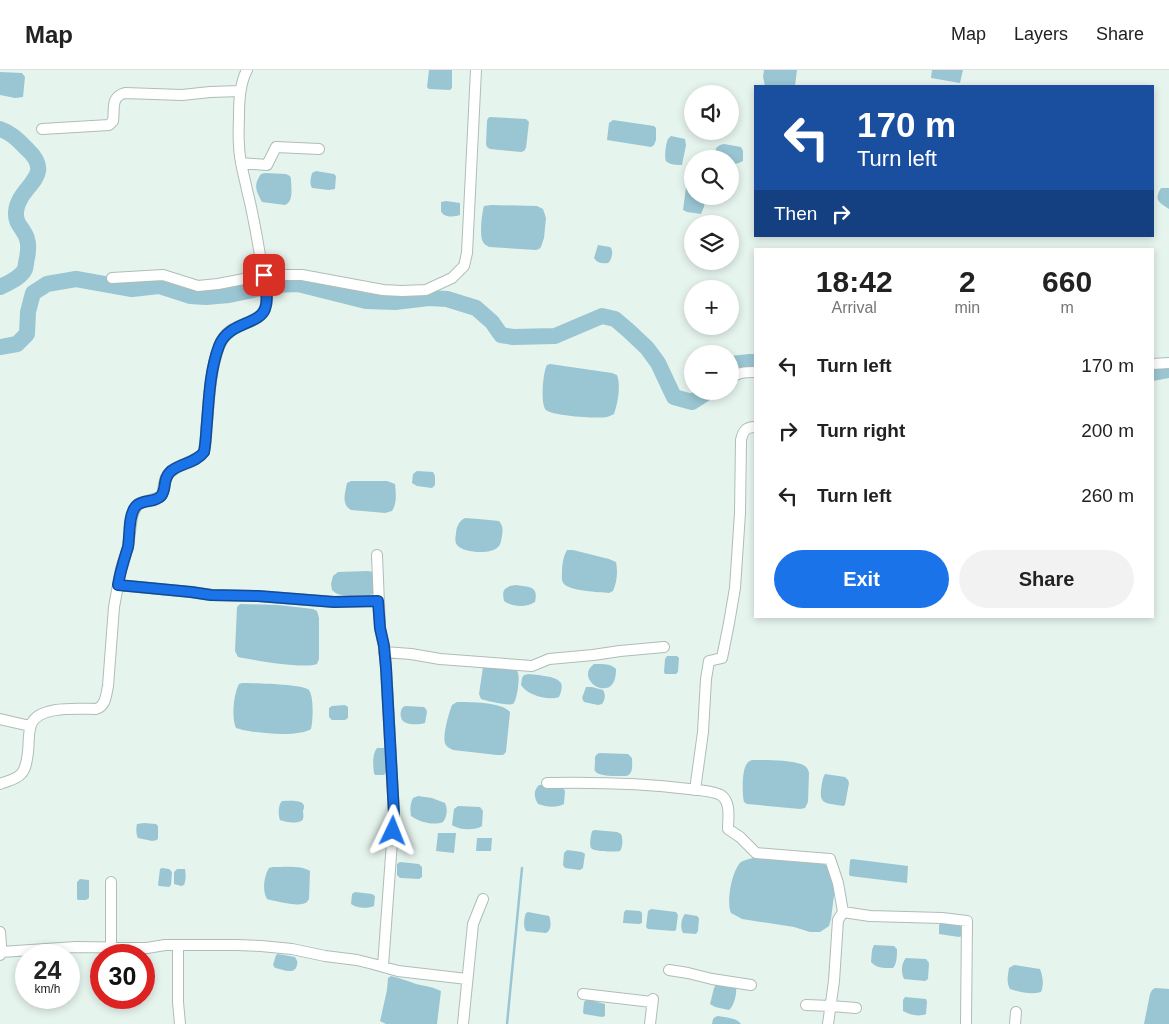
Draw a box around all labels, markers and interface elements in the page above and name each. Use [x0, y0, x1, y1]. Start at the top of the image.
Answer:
text: Map [25, 21, 73, 48]
text: Map [951, 24, 986, 44]
text: Layers [1014, 24, 1068, 44]
text: Share [1096, 24, 1144, 44]
map controls [684, 85, 739, 400]
button: sound [684, 85, 739, 140]
icon: left [774, 105, 839, 170]
text: 170 m [857, 105, 956, 144]
text: Turn left [857, 146, 937, 171]
button: search [684, 150, 739, 205]
icon: right [827, 200, 855, 228]
text: Then [774, 203, 817, 224]
button: layers [684, 215, 739, 270]
pin [243, 254, 285, 296]
icon: arrive [250, 261, 278, 289]
text: 18:42 [816, 265, 893, 298]
text: 2 [959, 265, 976, 298]
text: 660 [1042, 265, 1092, 298]
button: + [684, 280, 739, 335]
text: Arrival [832, 299, 877, 316]
text: min [954, 299, 980, 316]
text: m [1060, 299, 1074, 316]
button: − [684, 345, 739, 400]
icon: left [774, 352, 802, 380]
text: Turn left [817, 355, 892, 376]
text: 170 m [1081, 355, 1134, 376]
icon: right [774, 417, 802, 445]
text: Turn right [817, 420, 905, 441]
text: 200 m [1081, 420, 1134, 441]
icon: left [774, 482, 802, 510]
text: Turn left [817, 485, 892, 506]
text: 260 m [1081, 485, 1134, 506]
button: Exit [774, 550, 949, 608]
button: Share [959, 550, 1134, 608]
position arrow [366, 804, 418, 856]
speed limit sign: 30 [90, 944, 155, 1009]
text: 24 [34, 956, 61, 984]
text: km/h [34, 982, 61, 996]

